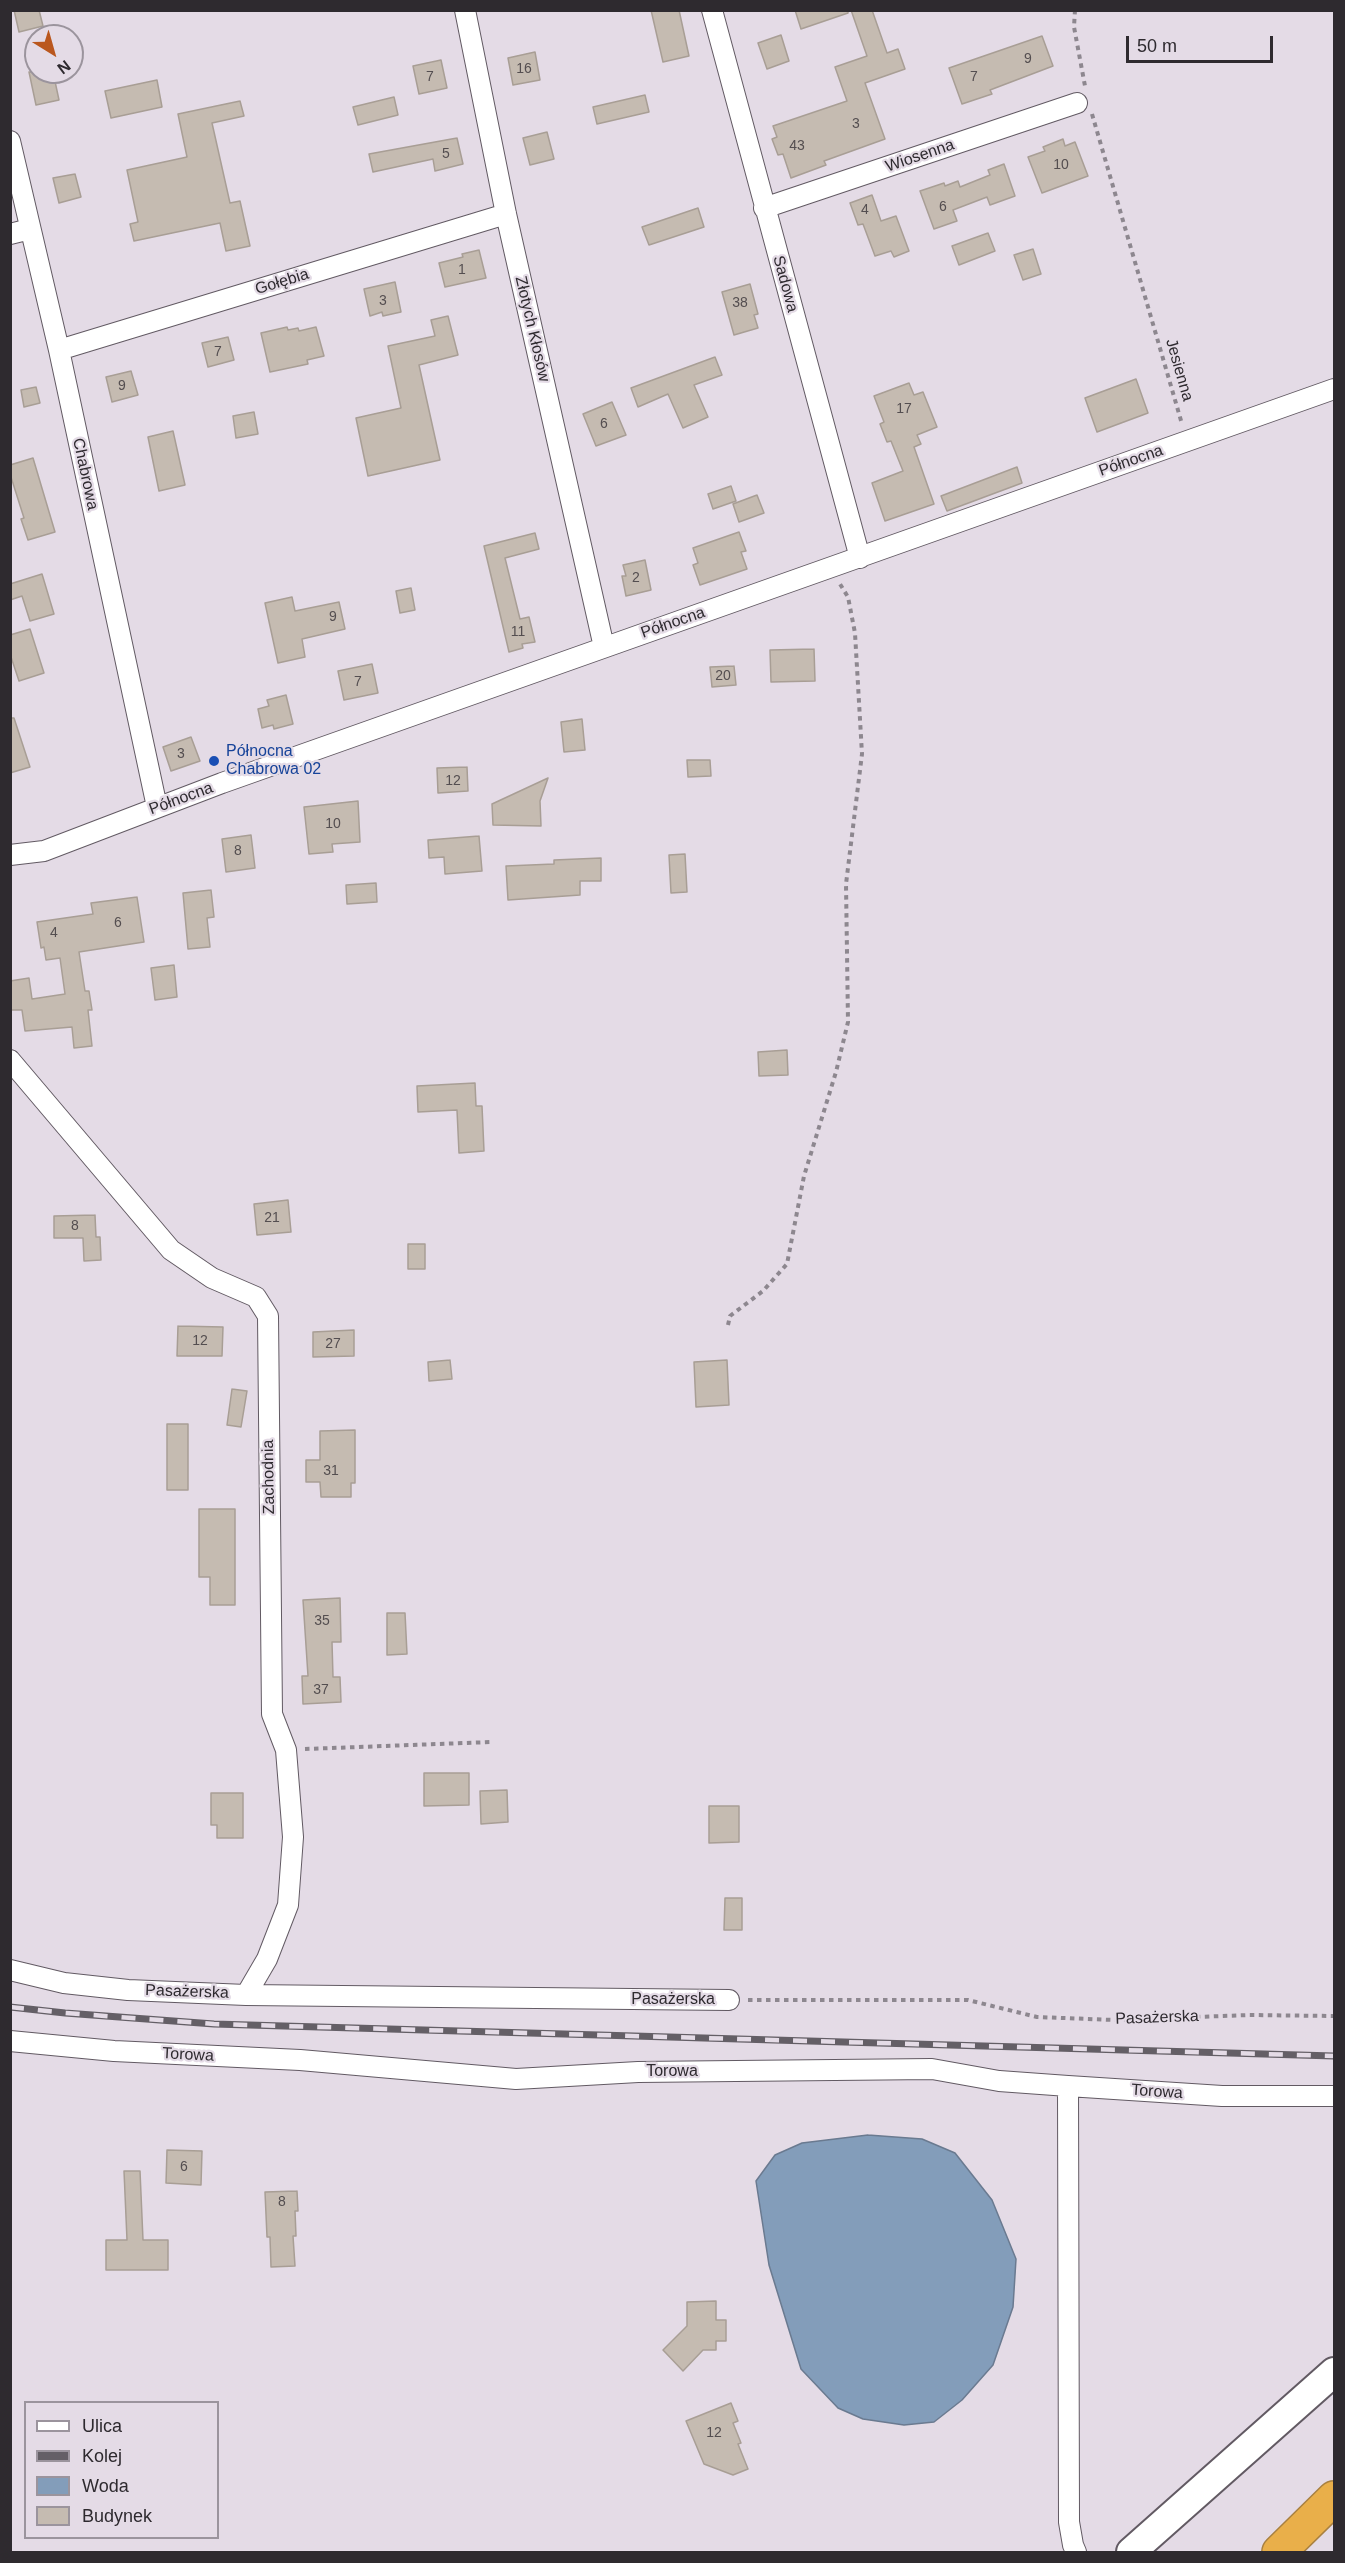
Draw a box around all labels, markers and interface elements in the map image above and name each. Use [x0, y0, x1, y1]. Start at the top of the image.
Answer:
north arrow [24, 24, 84, 84]
scale bar [1129, 24, 1276, 62]
text: 50 m [1137, 36, 1177, 56]
house number: 9 [1024, 51, 1032, 67]
text: N [54, 57, 74, 77]
house number: 16 [516, 61, 532, 77]
house number: 7 [426, 69, 434, 85]
house number: 7 [970, 69, 978, 85]
house number: 3 [852, 116, 860, 132]
street label: Wiosenna [883, 135, 957, 177]
house number: 43 [789, 138, 805, 154]
house number: 5 [442, 146, 450, 162]
house number: 10 [1053, 157, 1069, 173]
house number: 6 [939, 199, 947, 215]
house number: 4 [861, 202, 869, 218]
street label: Sadowa [768, 254, 802, 314]
house number: 1 [458, 262, 466, 278]
street label: Gołębia [253, 265, 311, 299]
street label: Złotych Kłosów [511, 274, 553, 384]
house number: 3 [379, 293, 387, 309]
house number: 38 [732, 295, 748, 311]
street label: Jesienna [1161, 337, 1197, 403]
house number: 7 [214, 344, 222, 360]
house number: 9 [118, 378, 126, 394]
house number: 17 [896, 401, 912, 417]
house number: 6 [600, 416, 608, 432]
street label: Chabrowa [68, 436, 102, 512]
street label: Północna [1096, 441, 1166, 481]
house number: 2 [632, 570, 640, 586]
street label: Północna [638, 603, 708, 643]
house number: 9 [329, 609, 337, 625]
house number: 11 [511, 624, 525, 640]
house number: 20 [715, 668, 731, 684]
house number: 7 [354, 674, 362, 690]
place label: Północna Chabrowa 02 [226, 742, 321, 780]
house number: 3 [177, 746, 185, 762]
marker: Północna Chabrowa 02 [207, 754, 221, 768]
house number: 12 [445, 773, 461, 789]
street label: Północna [146, 779, 216, 819]
house number: 10 [325, 816, 341, 832]
house number: 8 [234, 843, 242, 859]
house number: 6 [114, 915, 122, 931]
house number: 4 [50, 925, 58, 941]
house number: 21 [264, 1210, 280, 1226]
house number: 8 [71, 1218, 79, 1234]
house number: 12 [192, 1333, 208, 1349]
house number: 27 [325, 1336, 341, 1352]
street label: Zachodnia [259, 1439, 279, 1515]
house number: 31 [323, 1463, 339, 1479]
house number: 35 [314, 1613, 330, 1629]
house number: 37 [313, 1682, 329, 1698]
street label: Pasażerska [145, 1981, 229, 2003]
street label: Pasażerska [631, 1990, 715, 2010]
street label: Pasażerska [1115, 2007, 1199, 2029]
street label: Torowa [162, 2044, 214, 2066]
street label: Torowa [646, 2062, 698, 2082]
street label: Torowa [1131, 2081, 1183, 2103]
house number: 6 [180, 2159, 188, 2175]
house number: 8 [278, 2194, 286, 2210]
legend [24, 2401, 219, 2539]
text: Ulica [82, 2416, 122, 2436]
house number: 12 [706, 2425, 722, 2441]
text: Kolej [82, 2446, 122, 2466]
text: Woda [82, 2476, 129, 2496]
text: Budynek [82, 2506, 152, 2526]

